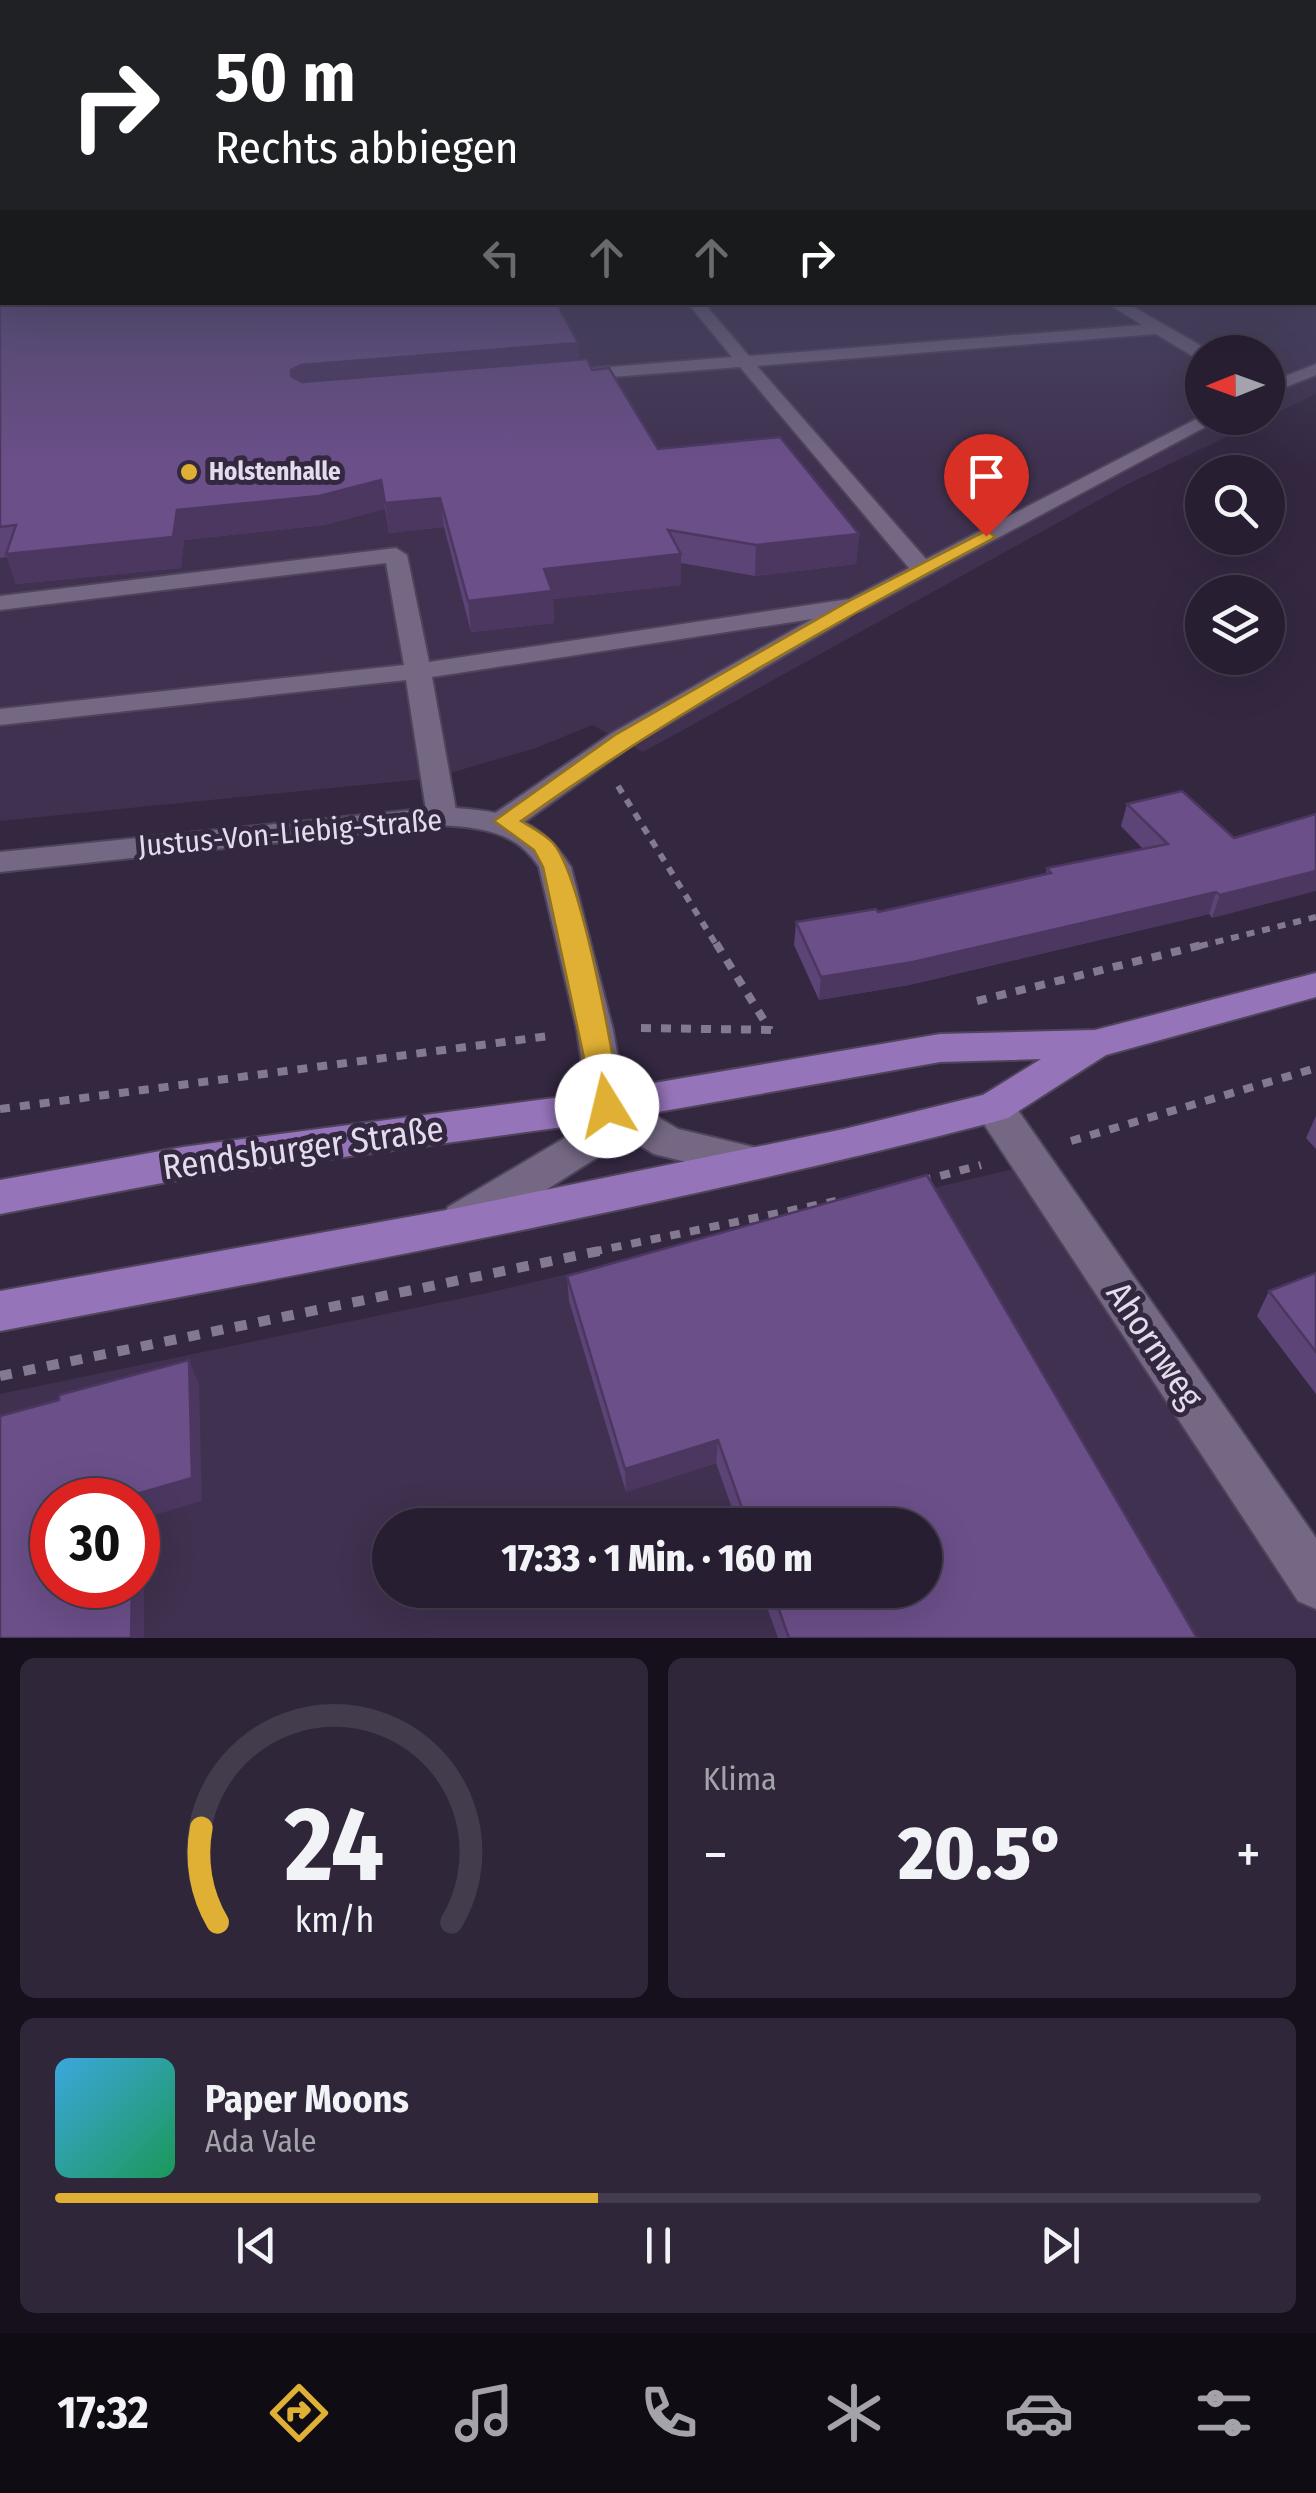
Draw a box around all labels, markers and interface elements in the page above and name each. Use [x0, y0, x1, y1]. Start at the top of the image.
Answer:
text: 50 m [215, 36, 356, 120]
icon: right [50, 40, 180, 170]
text: Rechts abbiegen [215, 121, 518, 175]
icon: left [474, 230, 529, 285]
icon: ahead [579, 230, 634, 285]
icon: ahead [684, 230, 739, 285]
icon: right [789, 230, 844, 285]
north arrow [1185, 335, 1285, 435]
map controls [1185, 335, 1285, 675]
pin [944, 434, 1029, 537]
icon: arrive [959, 449, 1014, 504]
button: search [1185, 455, 1285, 555]
place label: Holstenhalle [209, 457, 341, 487]
marker: Holstenhalle [178, 461, 200, 483]
button: layers [1185, 575, 1285, 675]
street label: Justus-Von-Liebig-Straße [137, 802, 443, 864]
position arrow [555, 1054, 659, 1158]
street label: Rendsburger Straße [160, 1107, 446, 1189]
street label: Ahornweg [1098, 1274, 1213, 1416]
speed limit sign: 30 [30, 1478, 160, 1608]
text: 17:33 · 1 Min. · 160 m [501, 1535, 813, 1581]
text: Klima [703, 1760, 777, 1798]
text: 24 [283, 1783, 384, 1908]
text: 20.5° [899, 1809, 1065, 1899]
text: − [703, 1822, 728, 1888]
text: + [1236, 1822, 1261, 1888]
text: km/h [294, 1899, 374, 1941]
text: Paper Moons [205, 2076, 409, 2122]
text: Ada Vale [205, 2122, 317, 2160]
icon: previous [229, 2218, 284, 2273]
icon: pause [631, 2218, 686, 2273]
icon: next [1033, 2218, 1088, 2273]
icon: directions [264, 2378, 334, 2448]
icon: music [449, 2378, 519, 2448]
icon: phone [634, 2378, 704, 2448]
icon: climate [819, 2378, 889, 2448]
icon: car [1004, 2378, 1074, 2448]
icon: filters [1189, 2378, 1259, 2448]
text: 17:32 [58, 2386, 149, 2440]

